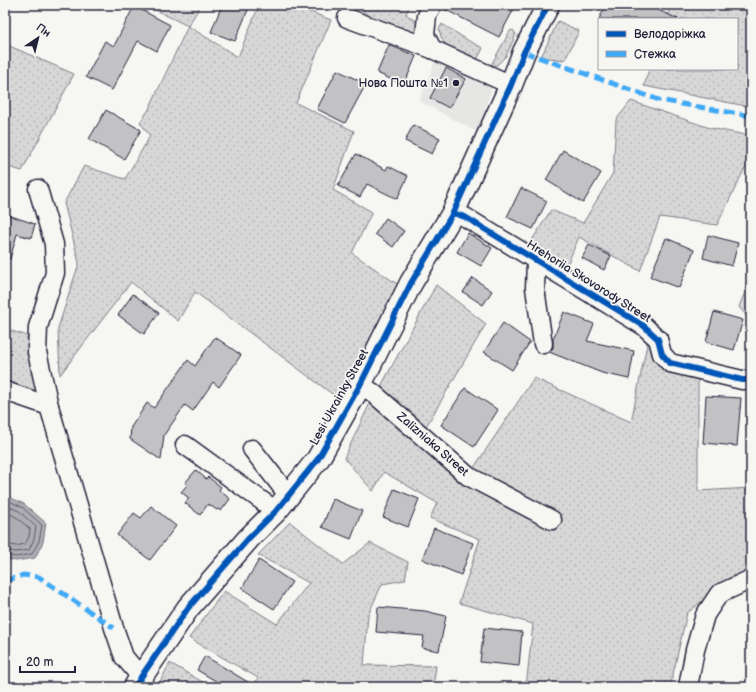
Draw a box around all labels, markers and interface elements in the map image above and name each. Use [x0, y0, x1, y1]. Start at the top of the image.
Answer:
north arrow [18, 18, 58, 58]
legend [598, 18, 738, 70]
text: Пн [34, 21, 53, 40]
text: Велодоріжка [634, 27, 706, 42]
text: Стежка [634, 47, 676, 62]
place label: Нова Пошта №1 [359, 76, 448, 91]
marker: Нова Пошта №1 [451, 78, 461, 88]
street label: Hrehoriia Skovorody Street [524, 237, 654, 326]
street label: Lesi Ukrainky Street [307, 346, 372, 448]
street label: Zalizniaka Street [393, 408, 472, 480]
scale bar [20, 648, 75, 674]
text: 20 m [26, 655, 53, 670]

